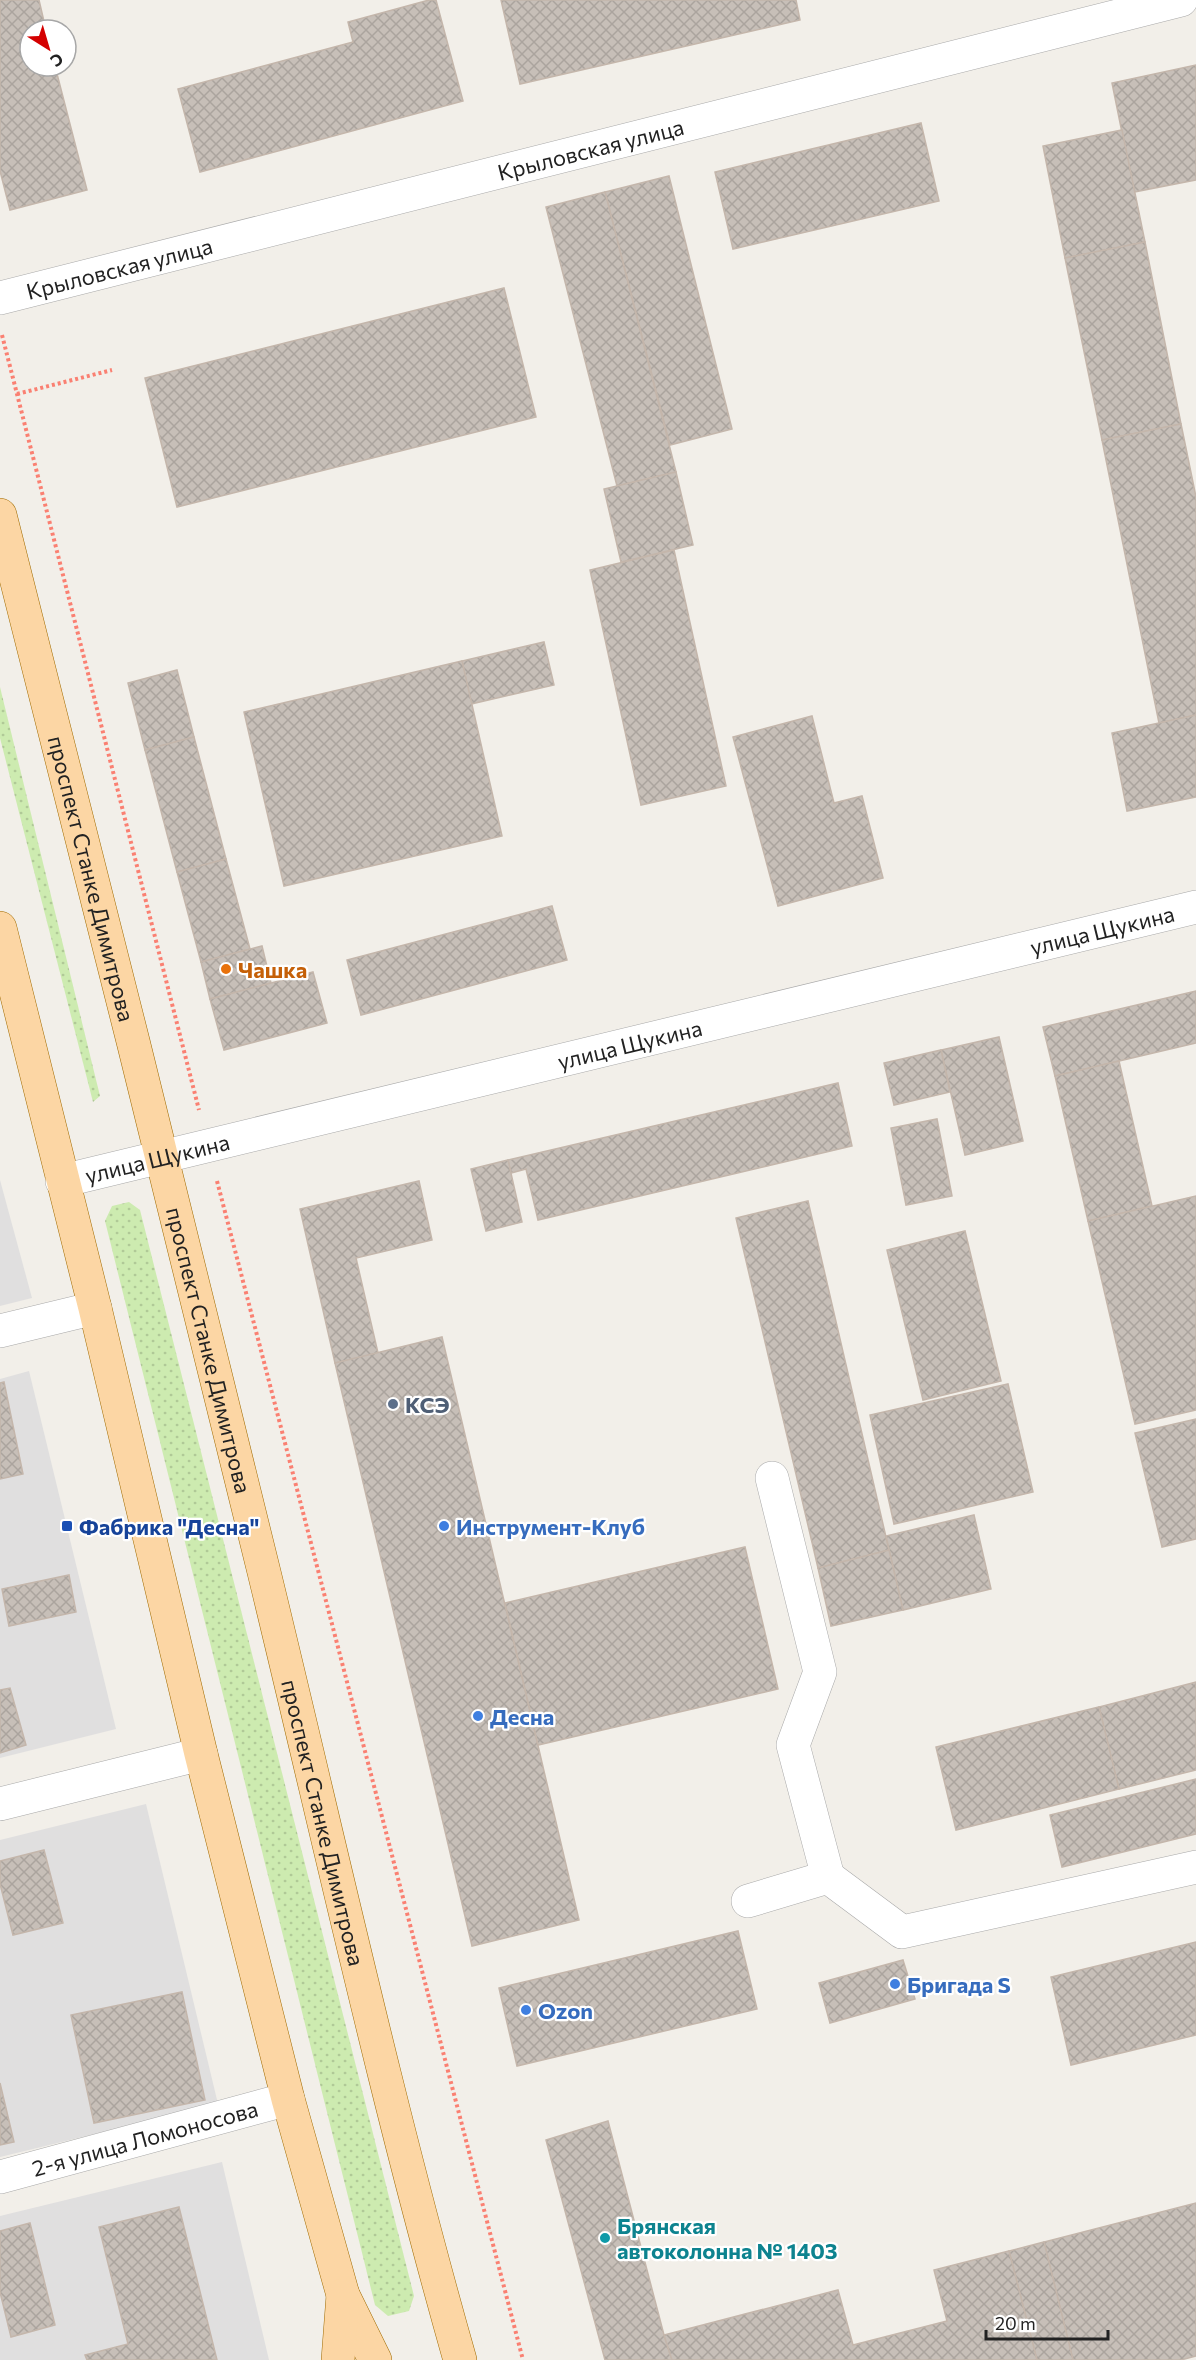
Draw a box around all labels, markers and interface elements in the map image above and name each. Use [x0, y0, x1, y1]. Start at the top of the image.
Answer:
north arrow [18, 18, 78, 78]
text: С [47, 50, 67, 71]
street label: Крыловская улица [494, 113, 686, 185]
street label: Крыловская улица [23, 231, 215, 304]
street label: проспект Станке Димитрова [43, 733, 141, 1024]
street label: улица Щукина [1027, 899, 1177, 960]
place label: Чашка [238, 956, 307, 983]
marker: Чашка [219, 962, 233, 976]
street label: улица Щукина [555, 1013, 705, 1074]
street label: улица Щукина [82, 1128, 232, 1188]
street label: проспект Станке Димитрова [161, 1204, 258, 1496]
place label: КСЭ [405, 1391, 450, 1418]
marker: КСЭ [386, 1397, 400, 1411]
place label: Фабрика "Десна" [79, 1513, 259, 1540]
place label: Инструмент-Клуб [456, 1513, 645, 1540]
marker: Фабрика "Десна" [60, 1519, 74, 1533]
marker: Инструмент-Клуб [437, 1519, 451, 1533]
street label: проспект Станке Димитрова [277, 1676, 371, 1969]
place label: Десна [490, 1703, 554, 1730]
marker: Десна [471, 1709, 485, 1723]
place label: Бригада S [907, 1971, 1011, 1998]
marker: Бригада S [888, 1977, 902, 1991]
place label: Ozon [538, 1997, 593, 2024]
marker: Ozon [519, 2003, 533, 2017]
street label: 2-я улица Ломоносова [29, 2094, 261, 2181]
place label: Брянская автоколонна № 1403 [617, 2212, 838, 2264]
marker: Брянская автоколонна № 1403 [598, 2231, 612, 2245]
scale bar [986, 2303, 1108, 2341]
text: 20 m [995, 2312, 1036, 2334]

